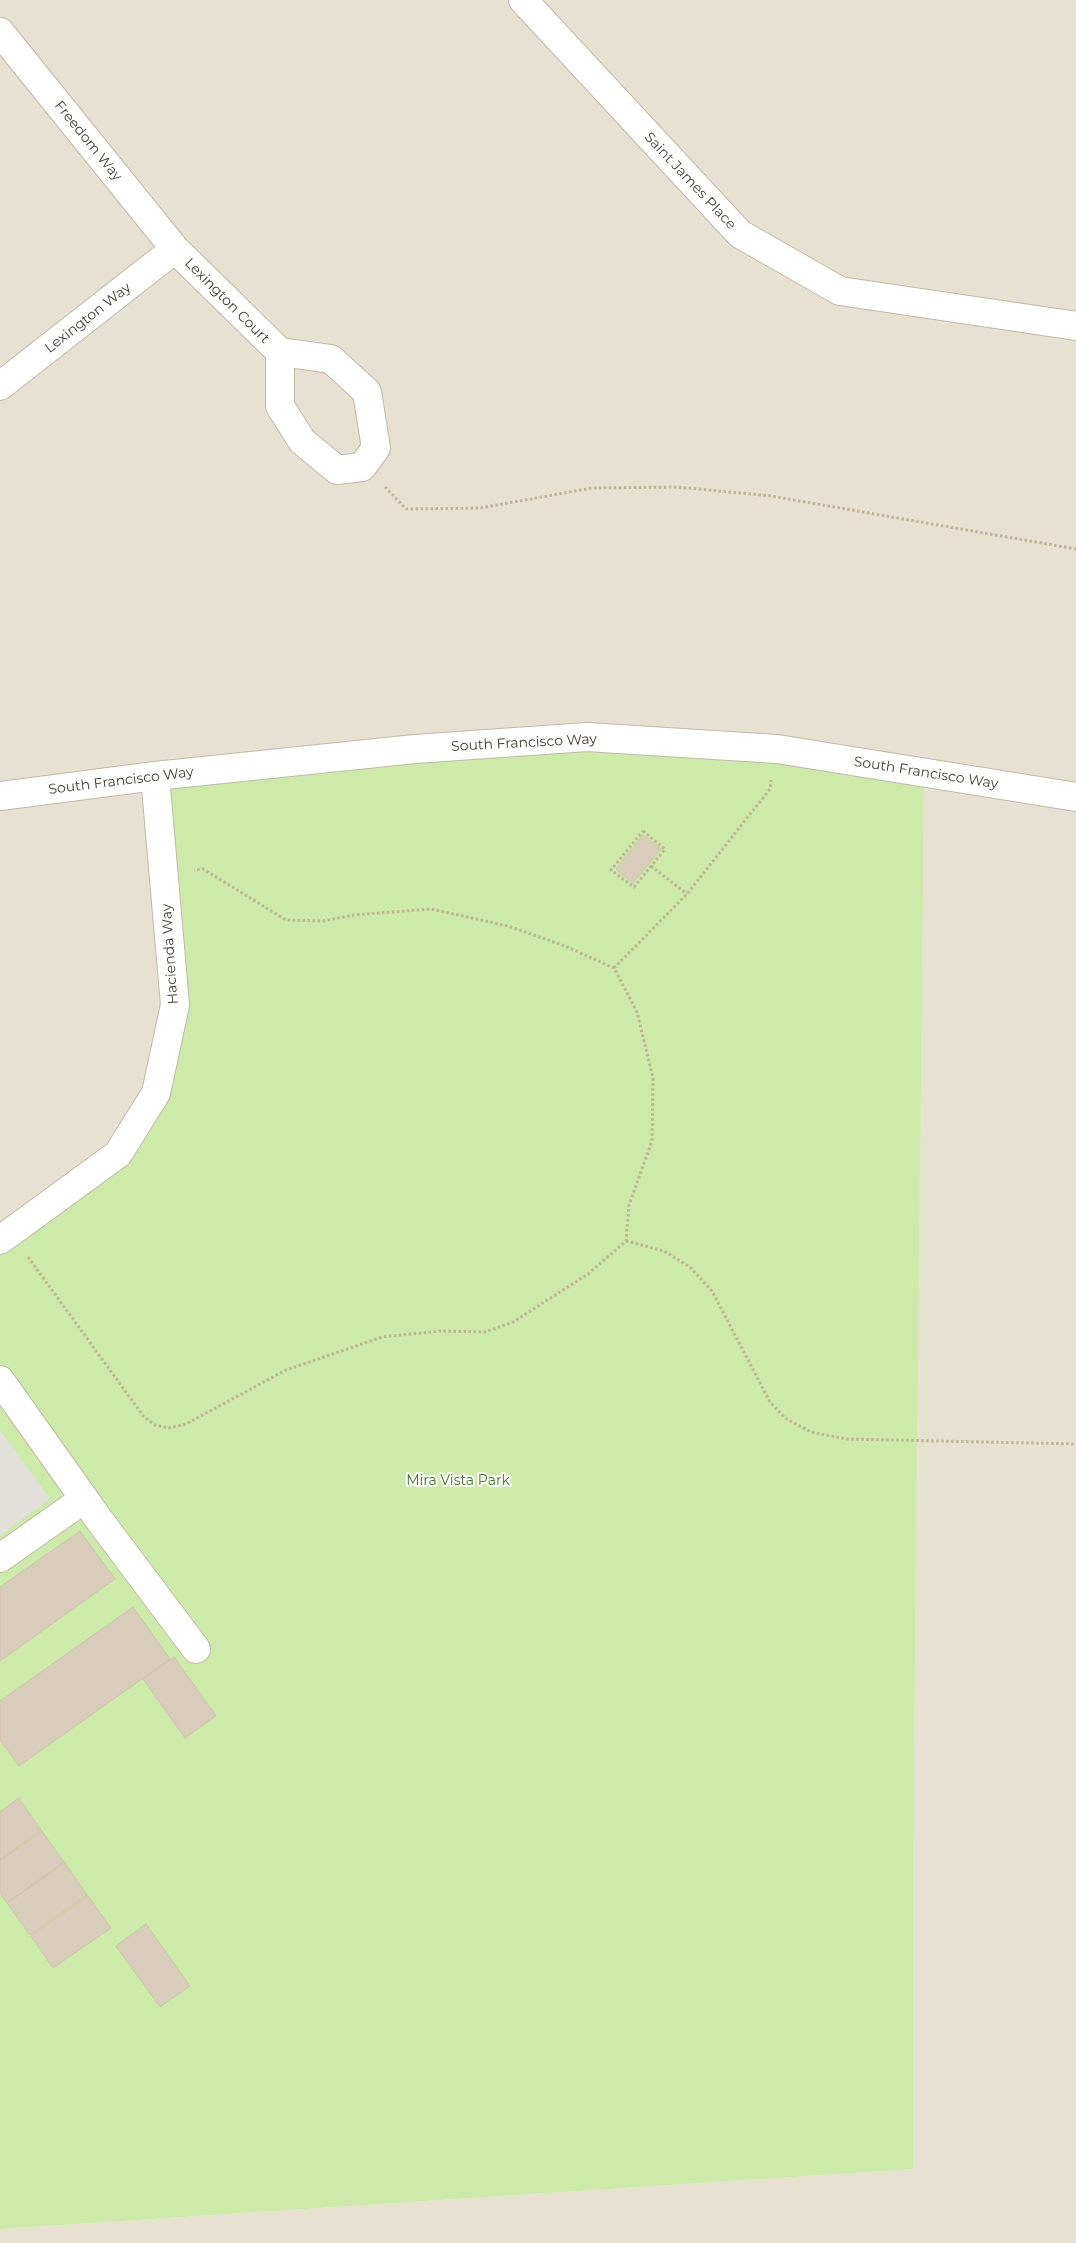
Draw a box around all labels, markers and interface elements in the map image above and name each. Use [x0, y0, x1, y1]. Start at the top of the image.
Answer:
street label: Freedom Way [51, 98, 125, 184]
street label: Saint James Place [641, 129, 739, 233]
street label: Lexington Court [181, 255, 273, 347]
street label: Lexington Way [42, 279, 134, 357]
street label: South Francisco Way [451, 731, 597, 755]
street label: South Francisco Way [853, 753, 999, 793]
street label: South Francisco Way [48, 764, 194, 798]
street label: Hacienda Way [158, 903, 182, 1005]
park label: Mira Vista Park [406, 1473, 510, 1489]

